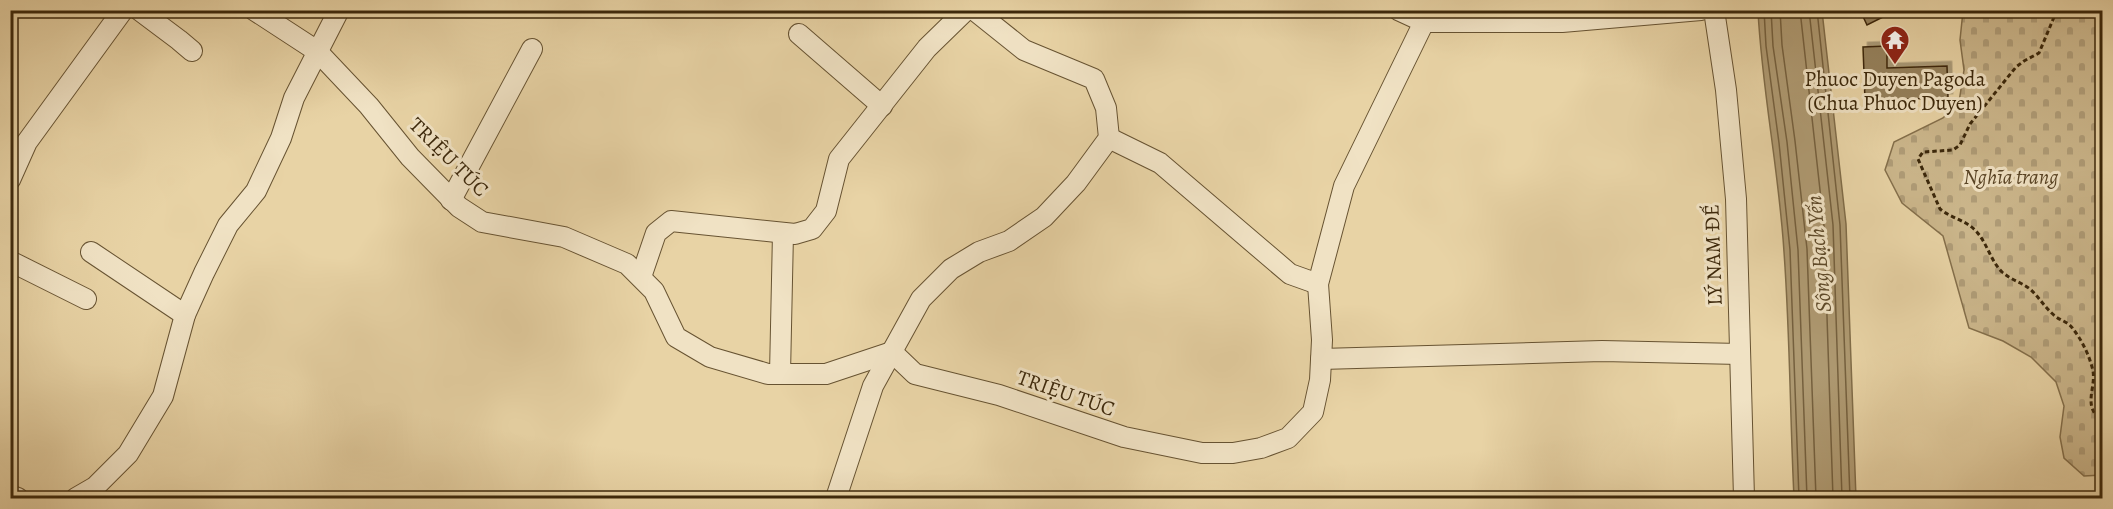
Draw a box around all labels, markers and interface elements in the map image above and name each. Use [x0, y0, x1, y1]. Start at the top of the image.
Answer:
temple icon: Phuoc Duyen Pagoda (Chua Phuoc Duyen) [1879, 24, 1911, 66]
place label: Phuoc Duyen Pagoda (Chua Phuoc Duyen) [1805, 65, 1986, 117]
street label: TRIỆU TÚC [403, 111, 495, 203]
park label: Nghĩa trang [1964, 163, 2059, 191]
water label: Sông Bạch Yến [1799, 194, 1839, 314]
street label: LÝ NAM ĐẾ [1697, 204, 1729, 306]
street label: TRIỆU TÚC [1013, 363, 1119, 423]

